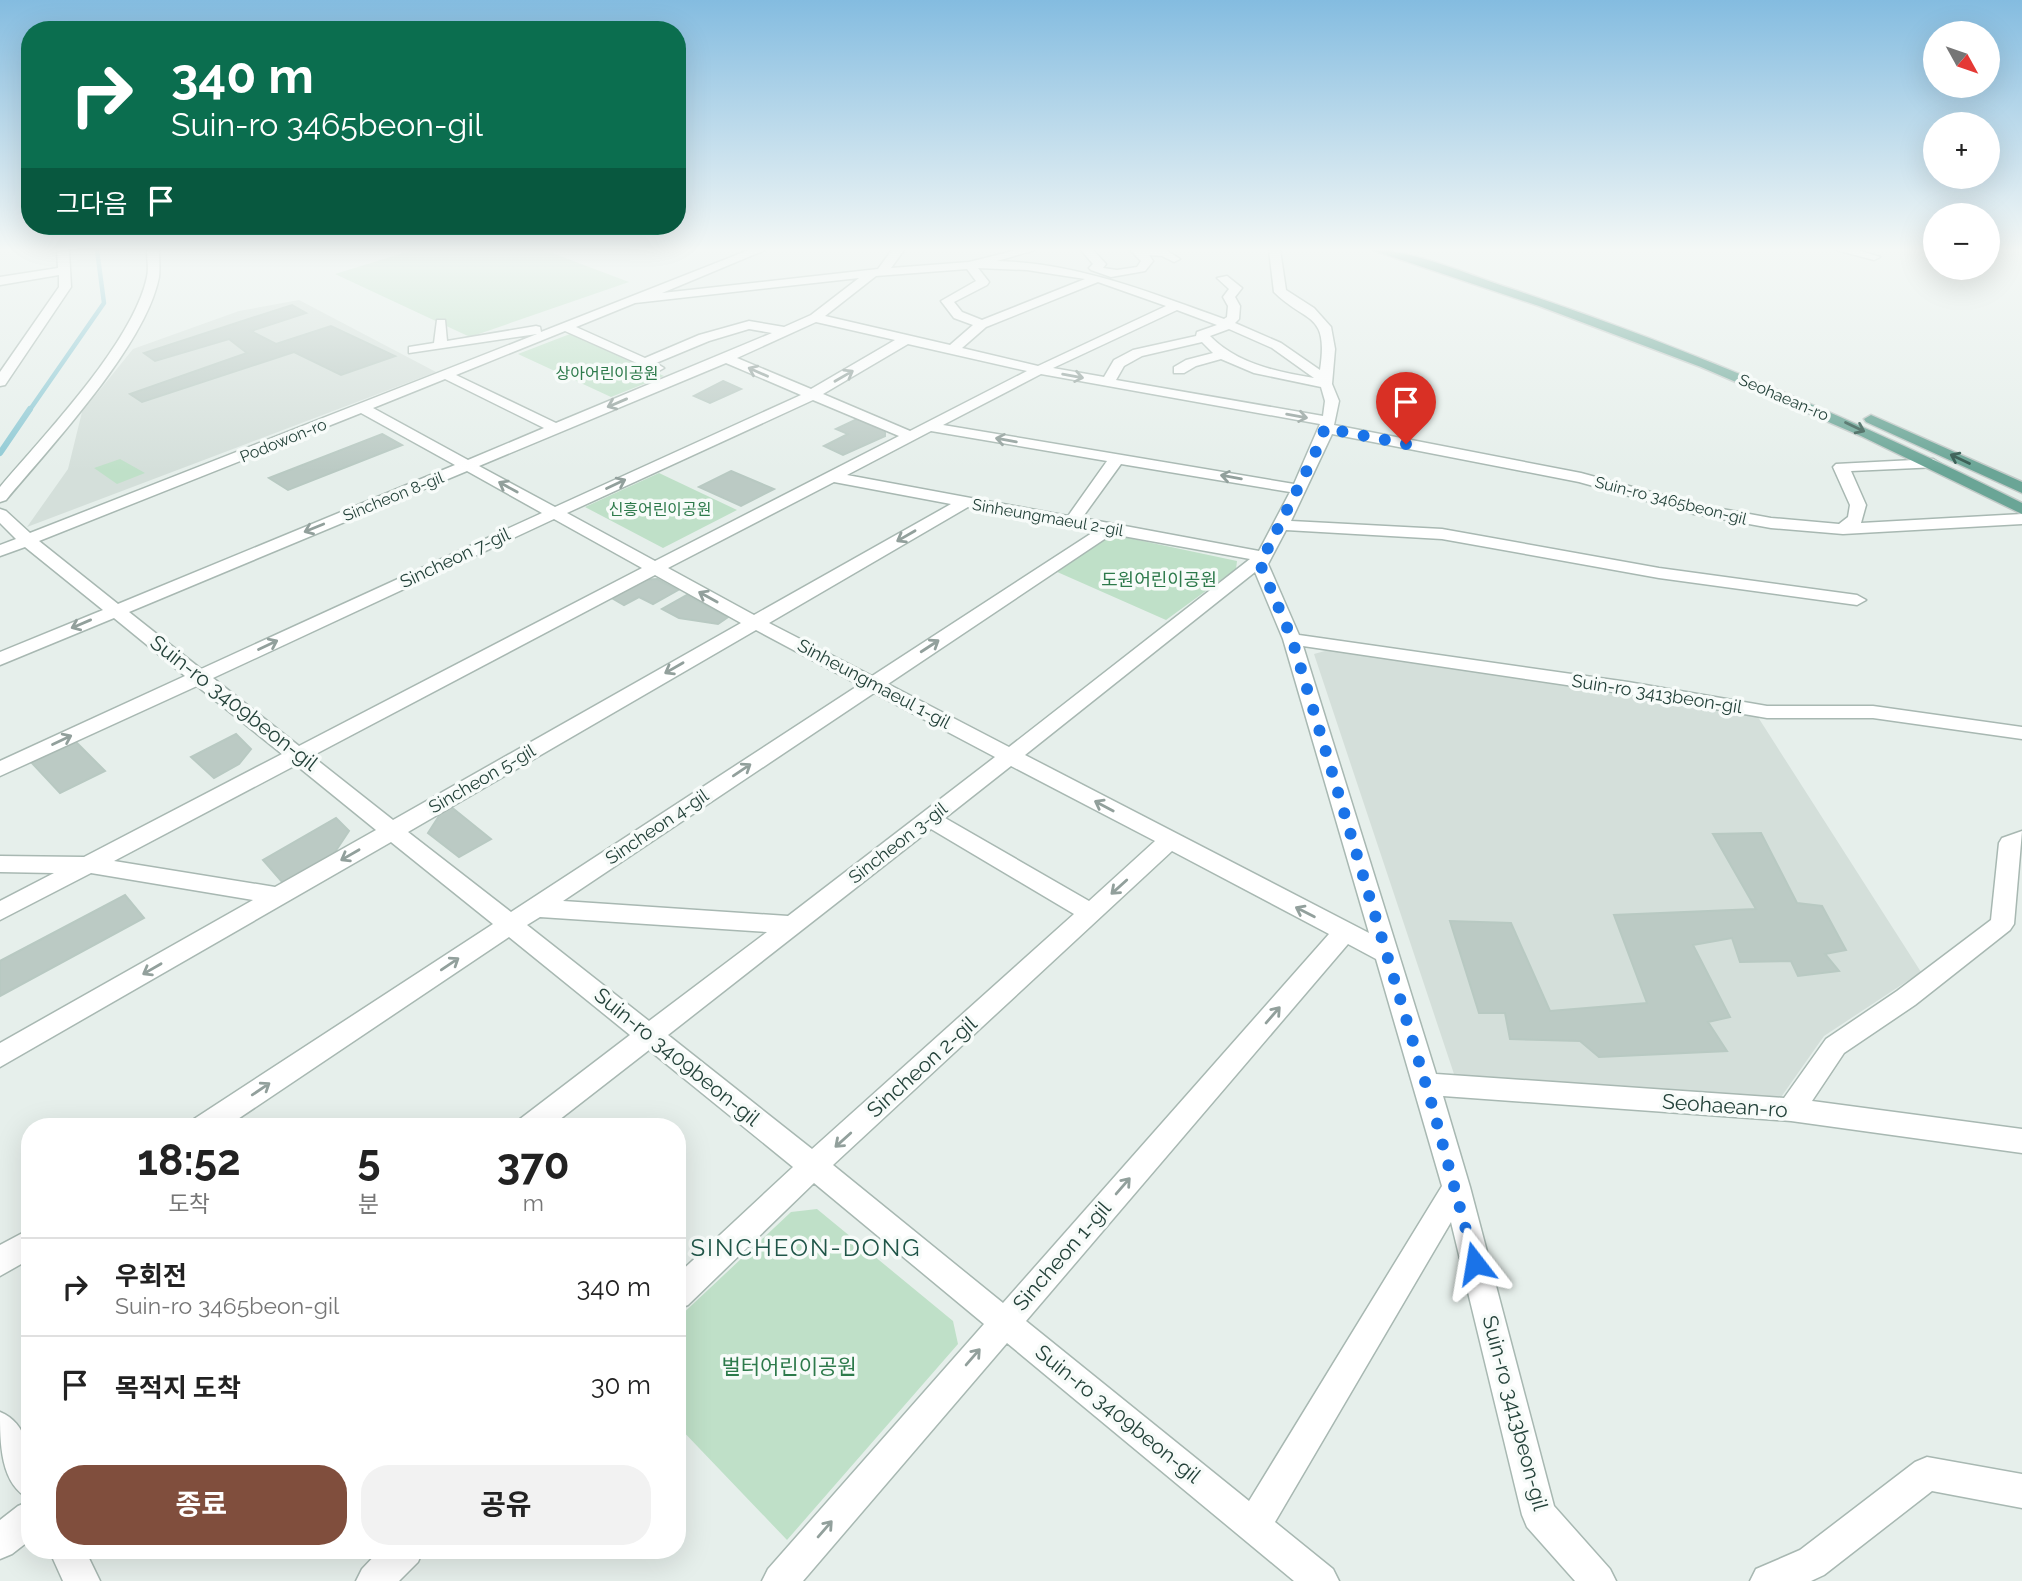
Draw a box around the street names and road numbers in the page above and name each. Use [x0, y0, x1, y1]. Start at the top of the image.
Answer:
street label: Seohaean-ro [1736, 370, 1832, 425]
street label: Podowon-ro [237, 414, 329, 466]
street label: Sincheon 8-gil [340, 467, 447, 525]
street label: Suin-ro 3465beon-gil [1593, 472, 1749, 529]
street label: Sinheungmaeul 2-gil [971, 495, 1126, 540]
street label: Sincheon 7-gil [397, 523, 513, 592]
street label: Suin-ro 3409beon-gil [146, 629, 323, 776]
street label: Sinheungmaeul 1-gil [794, 634, 954, 733]
street label: Suin-ro 3413beon-gil [1570, 670, 1744, 717]
street label: Sincheon 5-gil [425, 740, 539, 818]
street label: Sincheon 4-gil [601, 784, 712, 869]
street label: Sincheon 3-gil [844, 798, 951, 888]
street label: Suin-ro 3409beon-gil [589, 982, 765, 1131]
street label: Sincheon 2-gil [862, 1011, 982, 1122]
street label: Seohaean-ro [1661, 1089, 1789, 1122]
street label: Sincheon 1-gil [1007, 1196, 1116, 1315]
street label: Suin-ro 3413beon-gil [1477, 1313, 1554, 1513]
street label: Suin-ro 3409beon-gil [1030, 1339, 1206, 1488]

